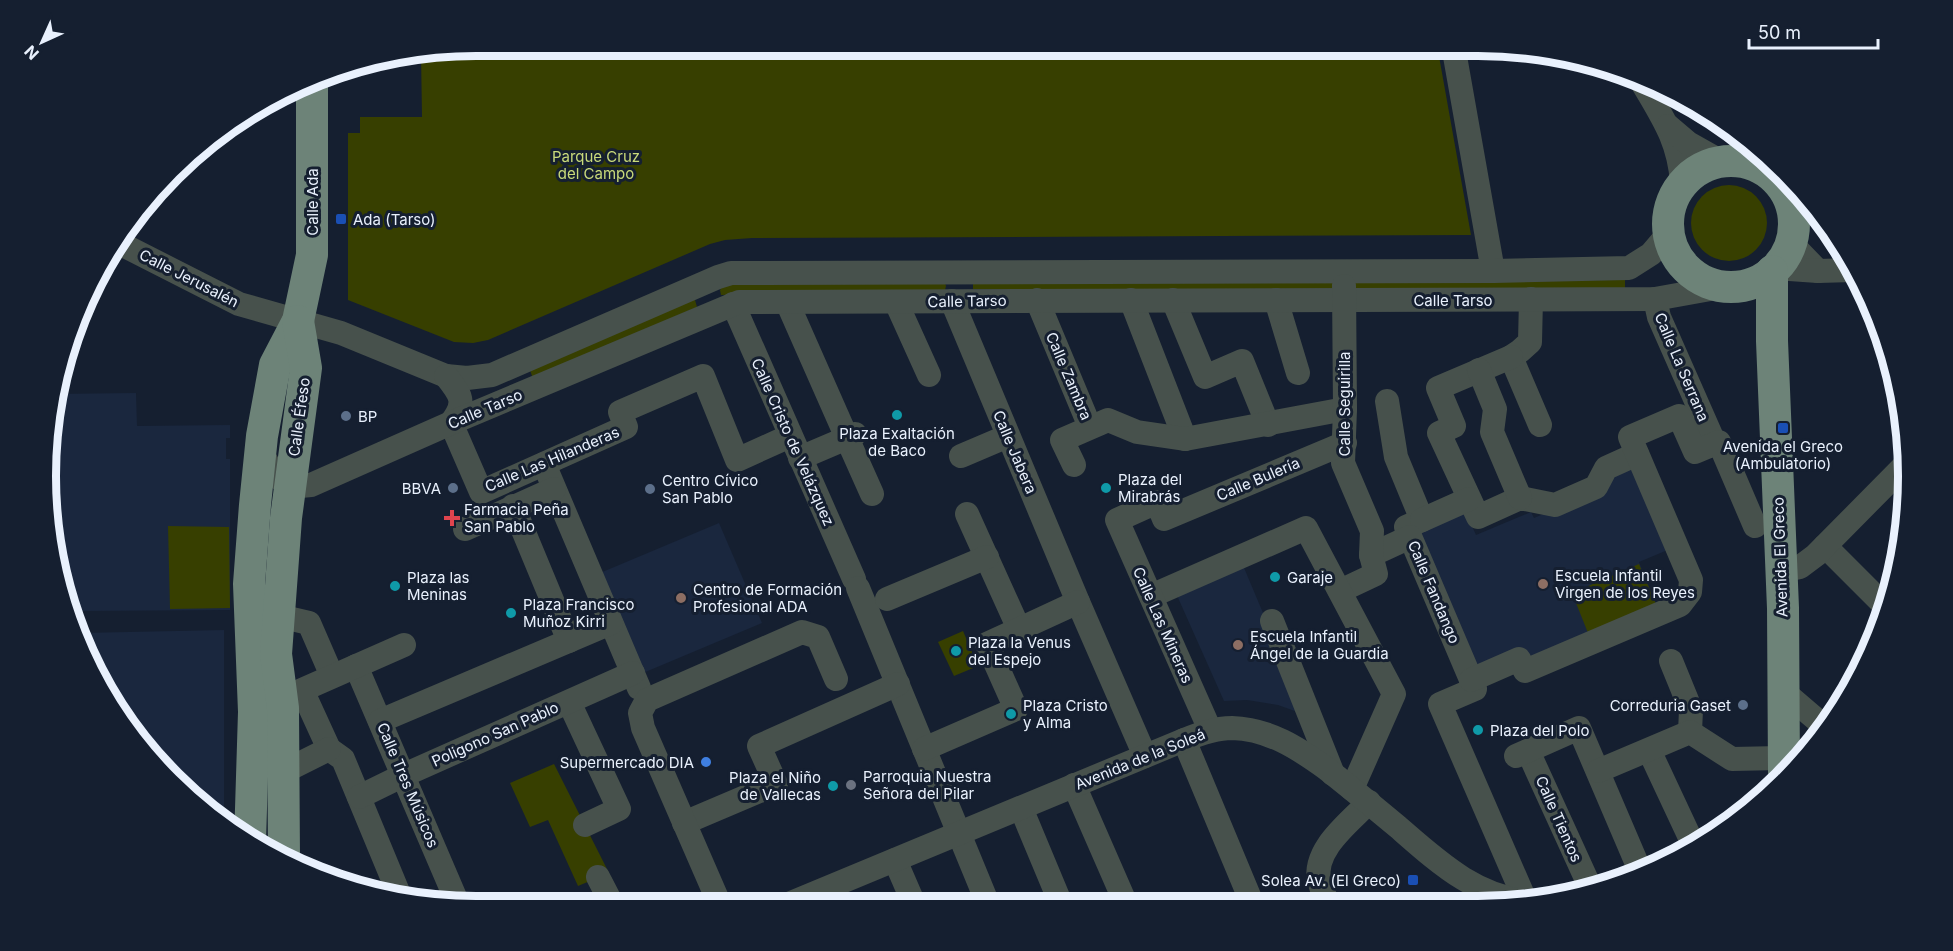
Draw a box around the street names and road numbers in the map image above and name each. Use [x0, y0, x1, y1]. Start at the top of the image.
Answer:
street label: Calle Ada [303, 168, 322, 236]
street label: Calle Jerusalén [136, 245, 242, 311]
street label: Calle Tarso [927, 291, 1007, 311]
street label: Calle Tarso [1413, 291, 1493, 310]
street label: Calle La Serrana [1651, 310, 1713, 424]
street label: Calle Zambra [1042, 329, 1096, 423]
street label: Calle Seguirilla [1335, 352, 1354, 456]
street label: Calle Cristo de Velázquez [747, 355, 839, 529]
street label: Calle Éfeso [284, 376, 314, 458]
street label: Calle Tarso [445, 385, 525, 433]
street label: Calle Jabera [989, 408, 1041, 496]
street label: Calle Las Hilanderas [482, 422, 622, 496]
street label: Calle Bulería [1214, 453, 1302, 505]
street label: Avenida El Greco [1768, 497, 1792, 617]
street label: Calle Fandango [1404, 538, 1464, 646]
street label: Calle Las Mineras [1129, 564, 1197, 686]
street label: Poligono San Pablo [429, 697, 561, 771]
street label: Calle Tres Músicos [373, 720, 443, 851]
street label: Avenida de la Soleá [1072, 724, 1208, 794]
street label: Calle Tientos [1532, 773, 1586, 865]

